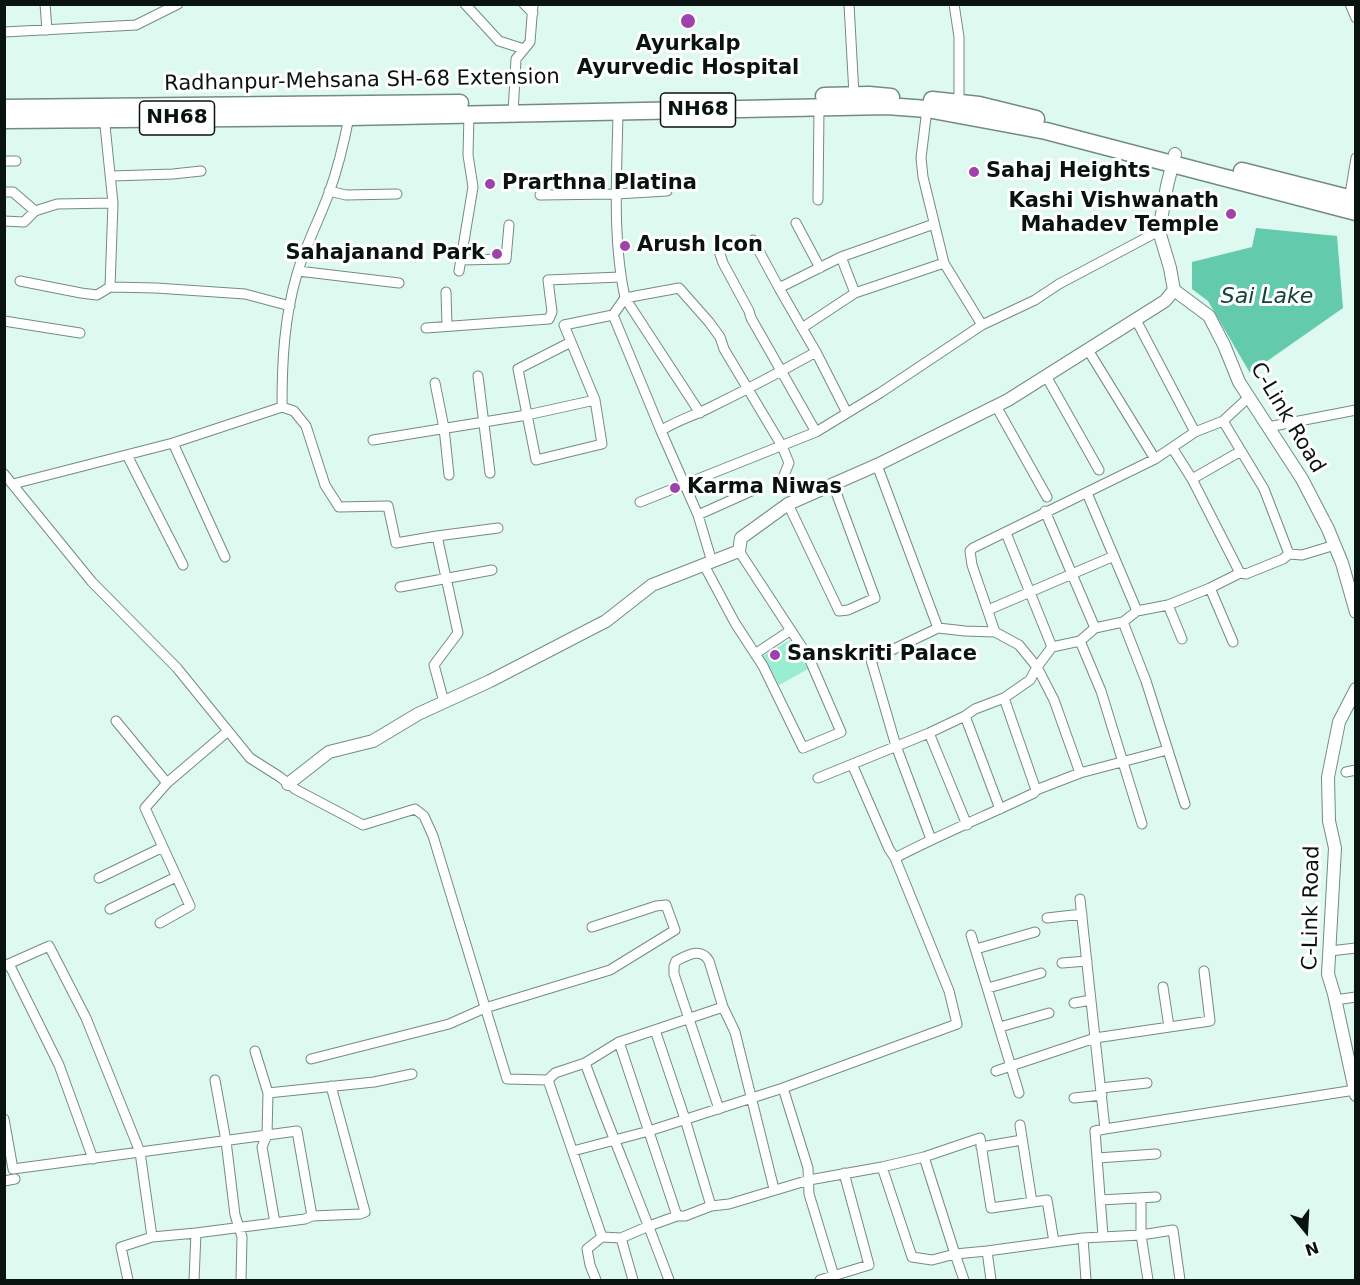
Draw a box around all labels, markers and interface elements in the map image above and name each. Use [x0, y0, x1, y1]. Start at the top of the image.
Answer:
marker: Ayurkalp Ayurvedic Hospital [679, 12, 697, 30]
place label: Ayurkalp Ayurvedic Hospital [577, 32, 799, 82]
street label: Radhanpur-Mehsana SH-68 Extension [164, 65, 560, 97]
road number: NH68 [660, 93, 736, 127]
road number: NH68 [140, 101, 214, 135]
place label: Sahaj Heights [986, 159, 1150, 185]
marker: Sahaj Heights [967, 165, 981, 179]
place label: Prarthna Platina [502, 171, 697, 197]
marker: Prarthna Platina [483, 177, 497, 191]
place label: Kashi Vishwanath Mahadev Temple [1008, 189, 1219, 239]
marker: Kashi Vishwanath Mahadev Temple [1224, 207, 1238, 221]
place label: Arush Icon [637, 233, 763, 259]
marker: Arush Icon [618, 239, 632, 253]
place label: Sahajanand Park [285, 241, 485, 267]
marker: Sahajanand Park [490, 247, 504, 261]
water label: Sai Lake [1221, 284, 1313, 310]
street label: C-Link Road [1244, 358, 1330, 478]
place label: Karma Niwas [687, 475, 842, 501]
marker: Karma Niwas [668, 481, 682, 495]
place label: Sanskriti Palace [787, 642, 977, 668]
marker: Sanskriti Palace [768, 648, 782, 662]
street label: C-Link Road [1298, 845, 1326, 971]
north arrow [1276, 1201, 1336, 1261]
text: N [1302, 1237, 1321, 1260]

